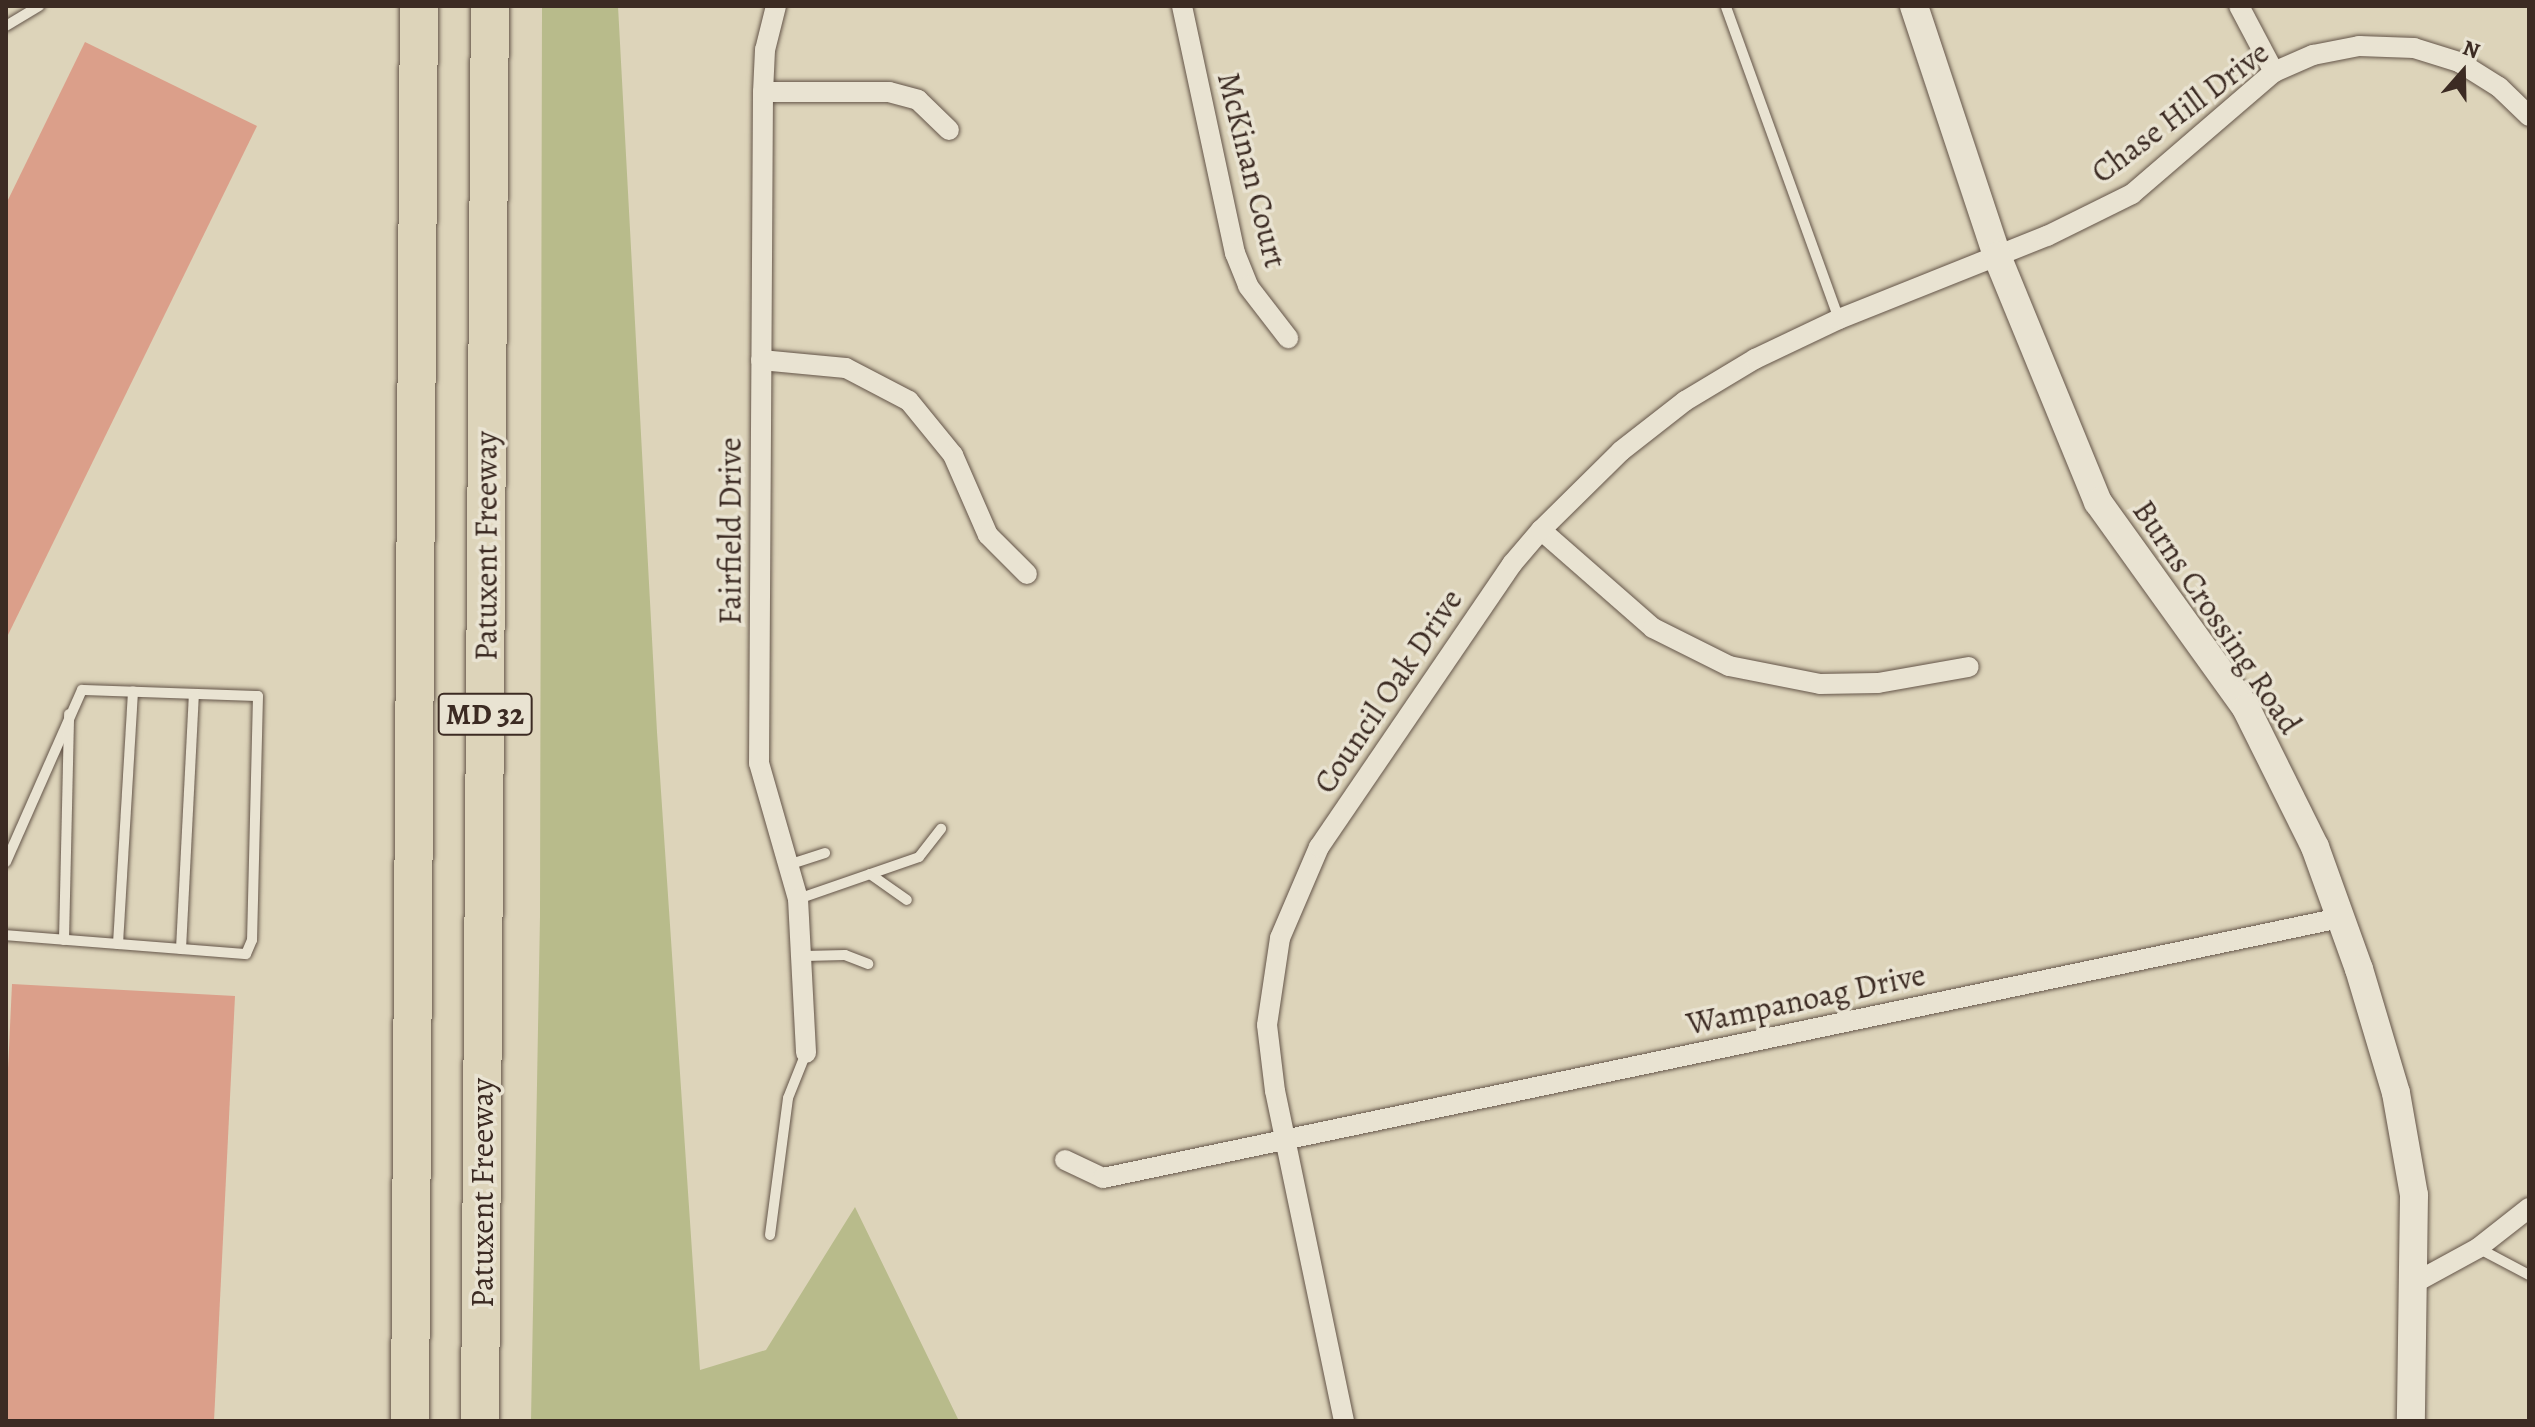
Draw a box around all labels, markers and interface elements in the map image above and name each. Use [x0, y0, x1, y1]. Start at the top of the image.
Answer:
north arrow [2423, 32, 2503, 112]
street label: Chase Hill Drive [2084, 33, 2276, 191]
text: N [2459, 33, 2484, 66]
street label: McKinan Court [1209, 68, 1295, 272]
street label: Patuxent Freeway [467, 431, 505, 661]
street label: Fairfield Drive [711, 437, 749, 625]
street label: Burns Crossing Road [2124, 493, 2310, 741]
street label: Council Oak Drive [1306, 582, 1470, 800]
road number: MD 32 [437, 688, 533, 740]
street label: Wampanoag Drive [1683, 955, 1929, 1043]
street label: Patuxent Freeway [463, 1078, 501, 1308]

